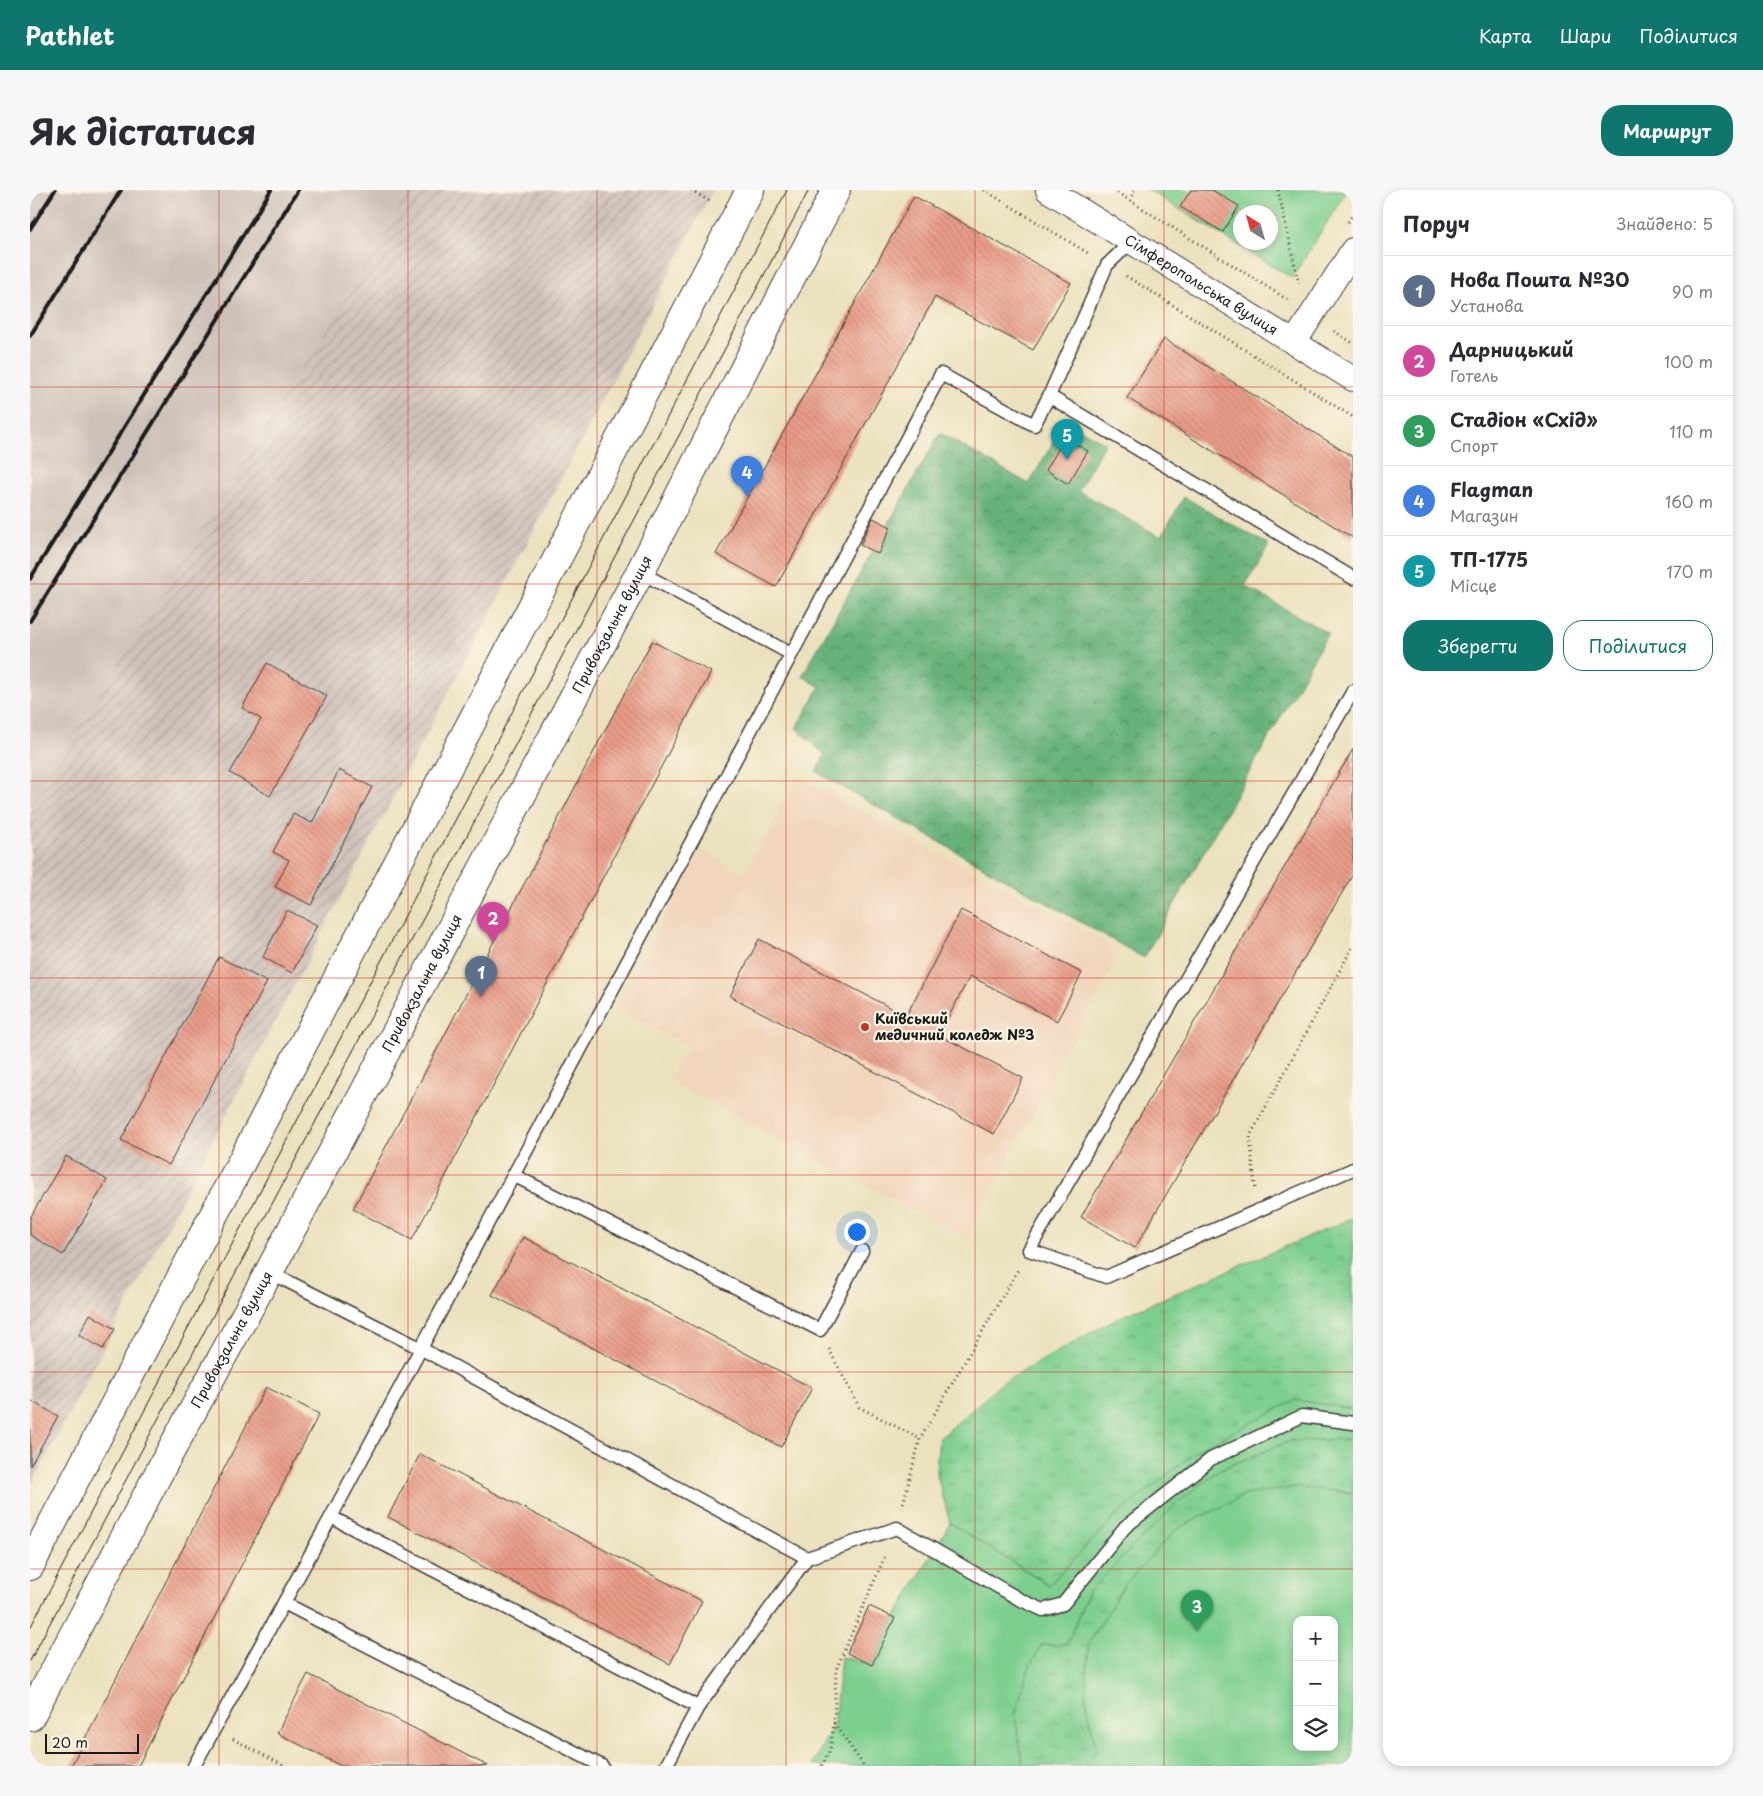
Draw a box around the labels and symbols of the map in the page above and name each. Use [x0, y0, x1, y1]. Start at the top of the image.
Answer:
north arrow [1233, 205, 1278, 250]
street label: Сімферопольська вулиця [1121, 229, 1282, 340]
pin: 5 [1051, 419, 1083, 460]
pin: 4 [731, 456, 763, 497]
street label: Привокзальна вулиця [567, 552, 657, 697]
pin: 2 [477, 902, 509, 943]
street label: Привокзальна вулиця [376, 910, 467, 1056]
pin: 1 [465, 956, 497, 997]
place label: Київський медичний коледж №3 [875, 1008, 1035, 1045]
marker: Київський медичний коледж №3 [859, 1021, 871, 1033]
your location [844, 1219, 870, 1245]
street label: Привокзальна вулиця [185, 1267, 278, 1412]
pin: 3 [1181, 1590, 1213, 1631]
scale bar [45, 1731, 139, 1754]

